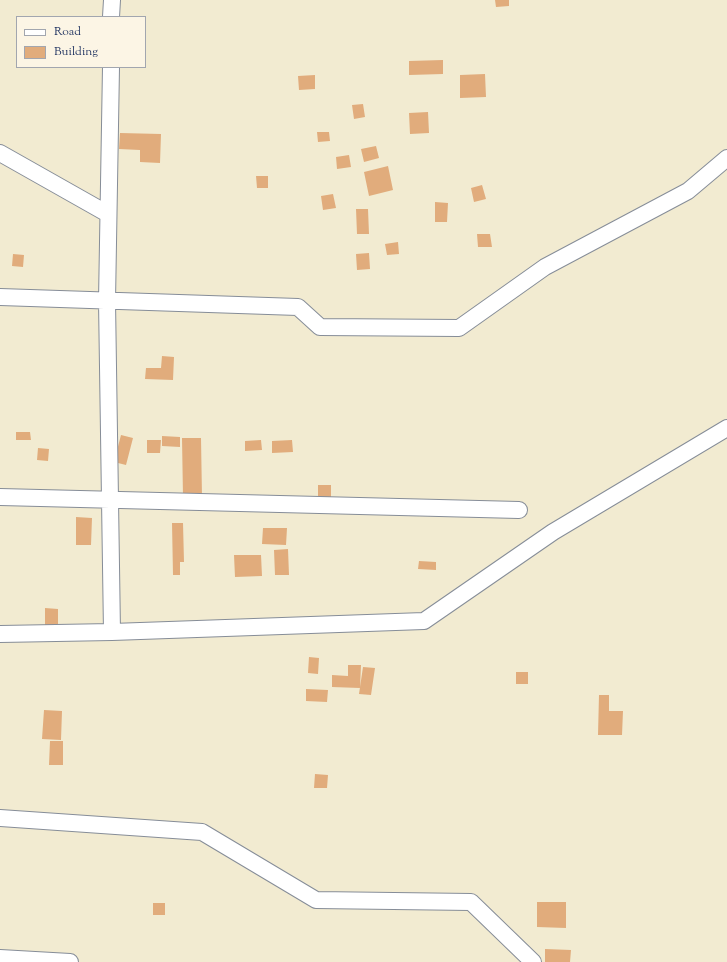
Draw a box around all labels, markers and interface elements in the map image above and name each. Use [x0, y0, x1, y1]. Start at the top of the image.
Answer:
legend [16, 16, 146, 68]
text: Road [54, 23, 81, 41]
text: Building [54, 43, 98, 61]

